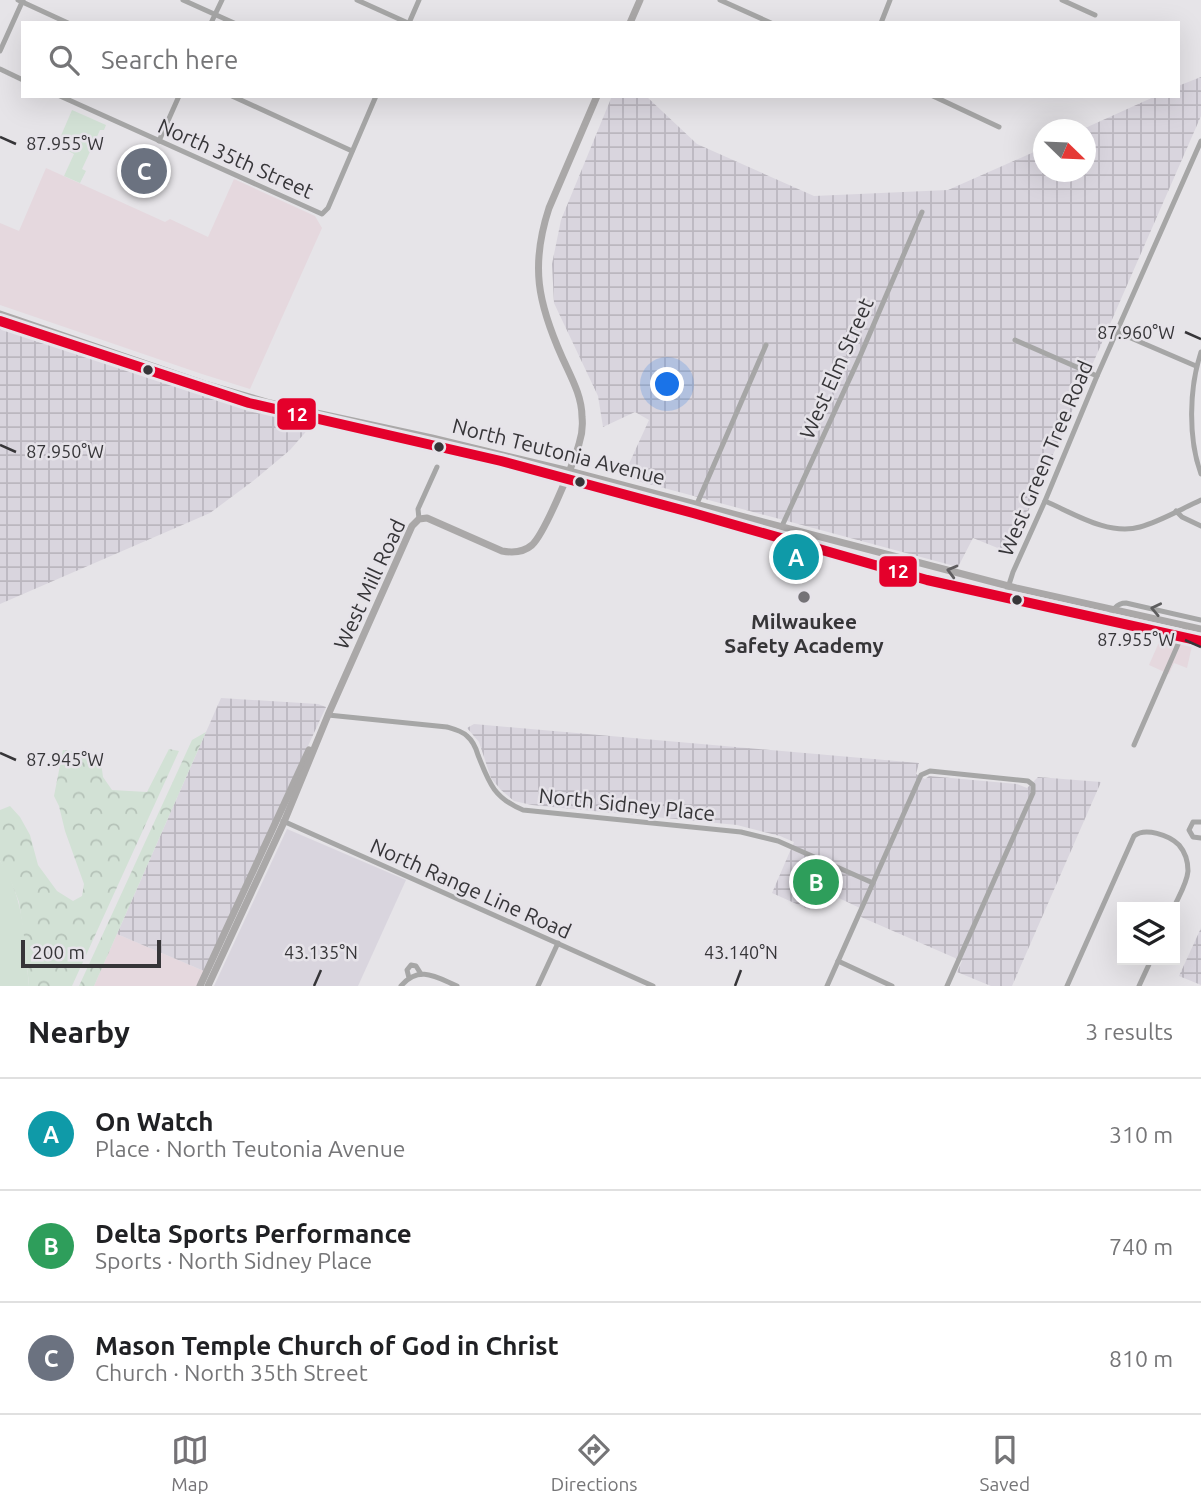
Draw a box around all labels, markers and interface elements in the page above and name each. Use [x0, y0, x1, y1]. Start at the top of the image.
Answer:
search box [21, 21, 1180, 98]
icon: search [45, 41, 83, 79]
text: Search here [101, 45, 238, 74]
street label: North 35th Street [155, 113, 317, 203]
north arrow [1033, 119, 1096, 182]
text: 87.955°W [26, 133, 104, 153]
pin: C [121, 145, 167, 197]
street label: West Elm Street [794, 294, 878, 442]
text: 87.960°W [1097, 322, 1175, 342]
street label: West Green Tree Road [993, 357, 1097, 559]
unlabelled marker [141, 363, 155, 377]
your location [650, 367, 684, 401]
line badge: 12 [276, 397, 317, 431]
text: 12 [286, 403, 308, 425]
street label: North Teutonia Avenue [450, 413, 668, 489]
unlabelled marker [432, 440, 446, 454]
text: 87.950°W [26, 441, 104, 461]
unlabelled marker [573, 475, 587, 489]
street label: West Mill Road [328, 515, 410, 653]
pin: A [773, 531, 819, 583]
line badge: 12 [878, 555, 918, 588]
text: 12 [887, 560, 909, 582]
one-way arrow [946, 565, 958, 579]
marker: Milwaukee Safety Academy [796, 589, 812, 605]
unlabelled marker [1010, 593, 1024, 607]
one-way arrow [1150, 603, 1162, 618]
place label: Milwaukee Safety Academy [724, 609, 884, 657]
text: 87.955°W [1097, 629, 1175, 649]
text: 87.945°W [26, 749, 104, 769]
street label: North Sidney Place [538, 783, 716, 825]
street label: North Range Line Road [367, 833, 575, 943]
pin: B [793, 856, 839, 908]
map controls [1117, 902, 1180, 965]
button: layers [1117, 902, 1180, 965]
scale bar [21, 937, 161, 969]
text: 200 m [32, 941, 85, 963]
text: 43.135°N [284, 942, 358, 962]
text: 43.140°N [704, 942, 778, 962]
text: Nearby [28, 1015, 130, 1049]
text: 3 results [1085, 1019, 1173, 1044]
text: On Watch [95, 1107, 214, 1136]
text: A [43, 1122, 59, 1147]
text: 310 m [1109, 1122, 1173, 1147]
text: Place · North Teutonia Avenue [95, 1136, 405, 1161]
text: Delta Sports Performance [95, 1219, 412, 1248]
text: B [43, 1234, 59, 1259]
text: 740 m [1109, 1234, 1173, 1259]
text: Sports · North Sidney Place [95, 1248, 372, 1273]
text: Mason Temple Church of God in Christ [95, 1331, 559, 1360]
text: C [44, 1346, 58, 1371]
text: 810 m [1109, 1346, 1173, 1371]
text: Church · North 35th Street [95, 1360, 368, 1385]
tab: Map [171, 1431, 209, 1495]
tab: Directions [551, 1431, 638, 1495]
tab: Saved [979, 1431, 1030, 1495]

